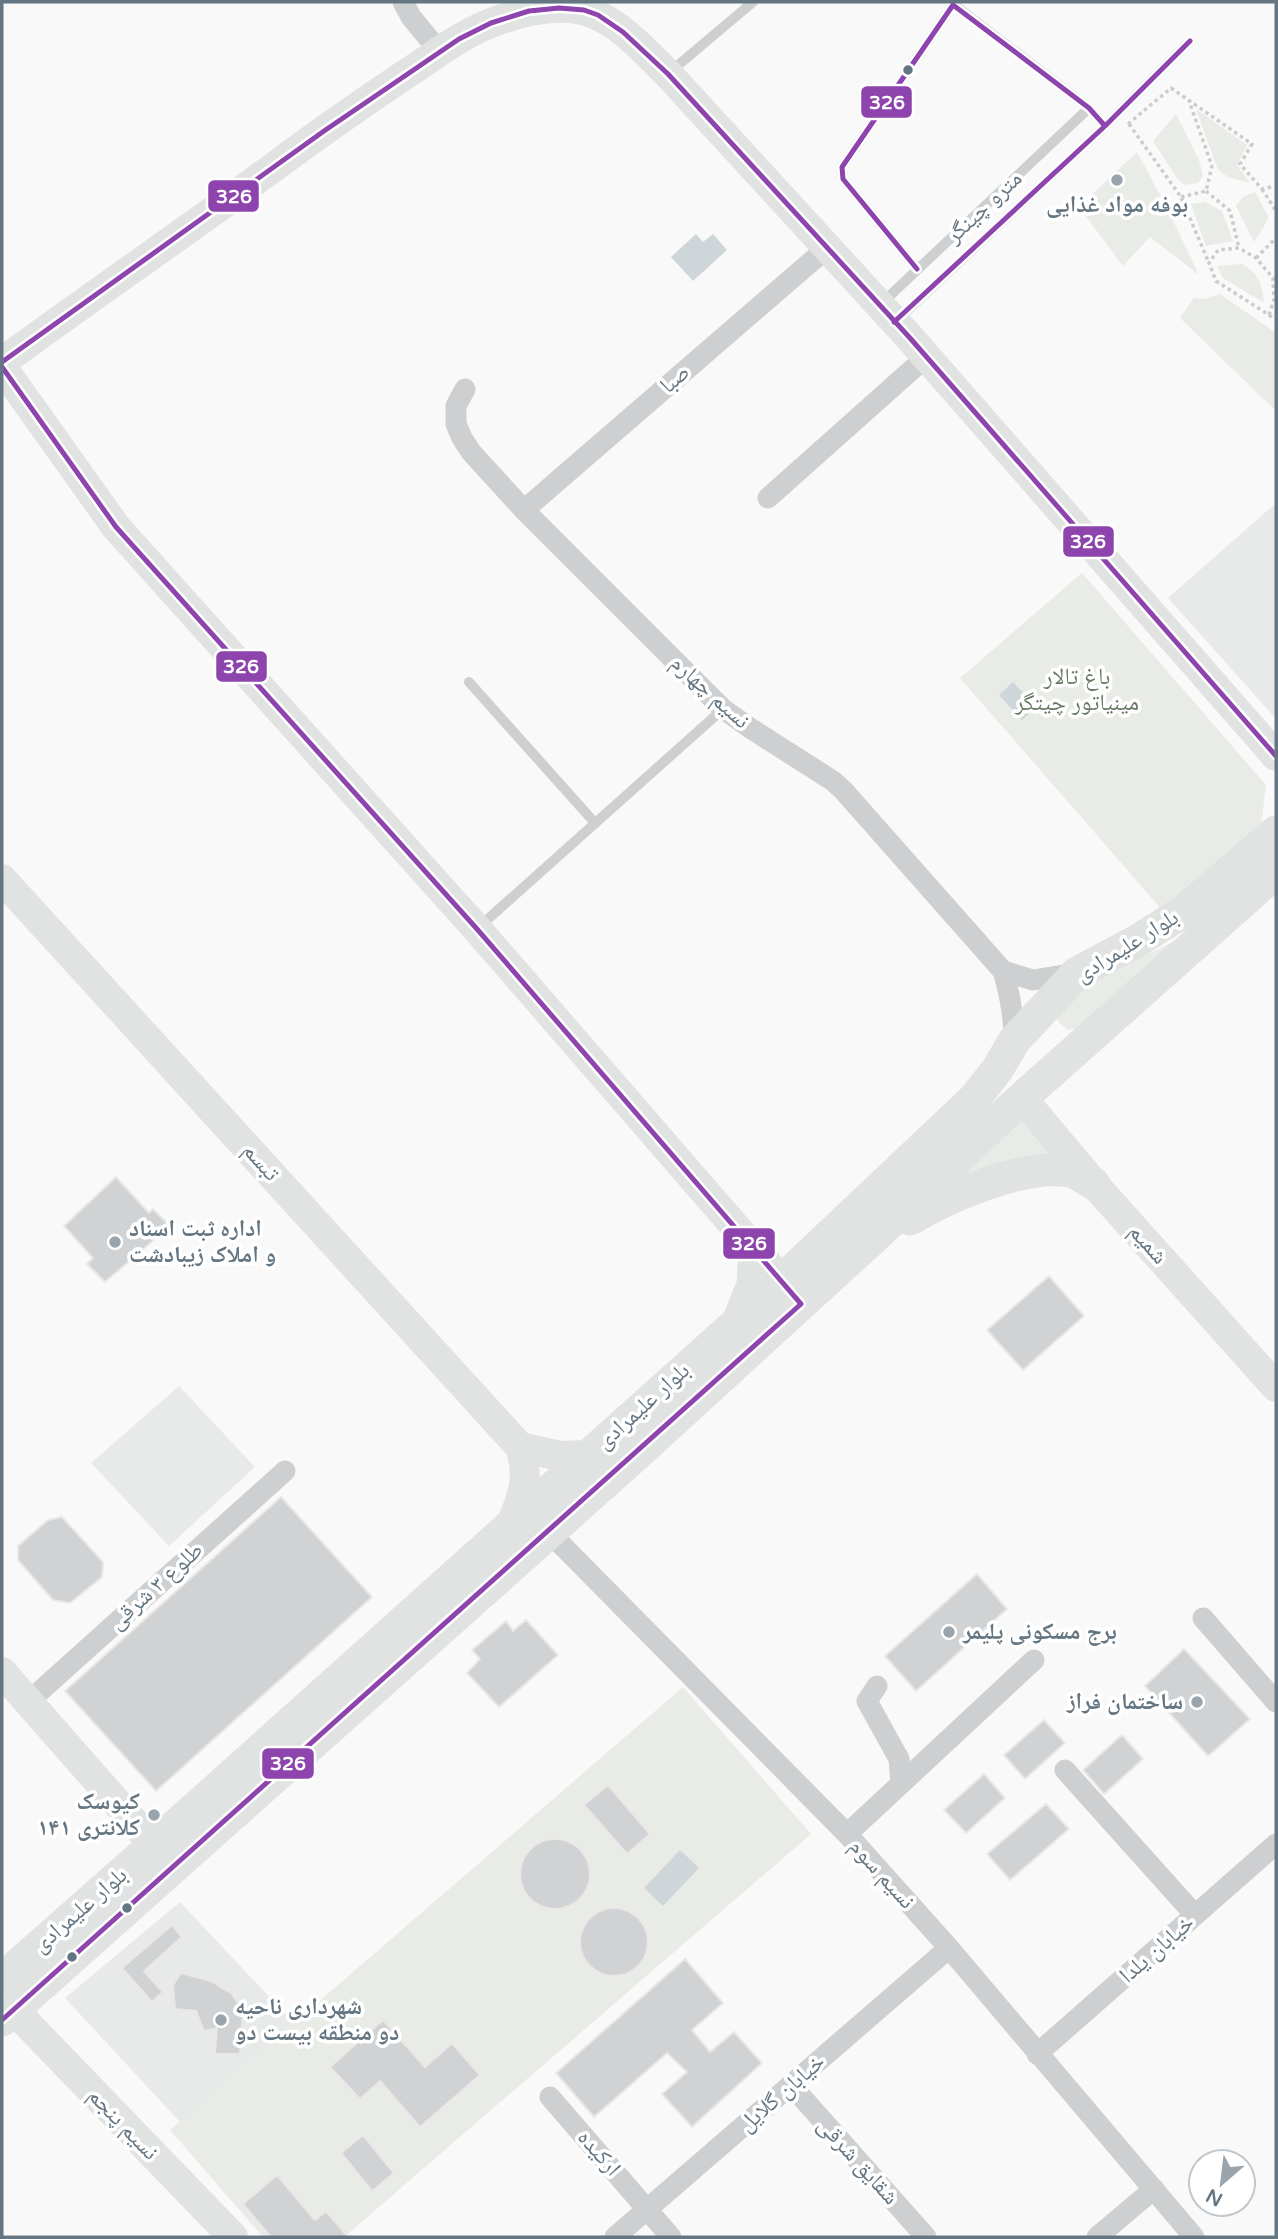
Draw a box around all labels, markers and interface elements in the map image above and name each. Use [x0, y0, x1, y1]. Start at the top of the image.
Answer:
unlabelled marker [901, 63, 915, 77]
line badge: 326 [860, 85, 913, 119]
text: 326 [869, 92, 905, 114]
street label: مترو چینگر [939, 165, 1028, 250]
marker: بوفه مواد غذایی [1109, 172, 1125, 188]
line badge: 326 [207, 179, 260, 213]
text: 326 [216, 186, 252, 208]
place label: بوفه مواد غذایی [1046, 191, 1188, 219]
street label: صبا [654, 358, 696, 400]
line badge: 326 [1062, 525, 1115, 558]
text: 326 [1070, 531, 1106, 553]
street label: نسیم چهارم [664, 649, 756, 736]
line badge: 326 [215, 650, 268, 683]
text: 326 [223, 656, 259, 678]
park label: باغ تالار مینیاتور چیتگر [1014, 663, 1139, 717]
street label: بلوار علیمرادی [1070, 903, 1184, 989]
street label: تبسم [236, 1137, 286, 1188]
place label: اداره ثبت اسناد و املاک زیبادشت [129, 1215, 276, 1269]
street label: شمیم [1122, 1218, 1173, 1271]
line badge: 326 [722, 1227, 776, 1260]
text: 326 [731, 1233, 767, 1255]
marker: اداره ثبت اسناد و املاک زیبادشت [107, 1234, 123, 1250]
street label: بلوار علیمرادی [590, 1357, 696, 1455]
street label: طلوع ۳ شرقی [103, 1536, 209, 1636]
place label: برج مسکونی پلیمر [962, 1618, 1117, 1646]
marker: برج مسکونی پلیمر [941, 1624, 957, 1640]
place label: ساختمان فراز [1066, 1688, 1183, 1716]
marker: ساختمان فراز [1189, 1694, 1205, 1710]
line badge: 326 [261, 1747, 315, 1780]
text: 326 [270, 1753, 306, 1775]
place label: کیوسک کلانتری ۱۴۱ [37, 1788, 140, 1842]
marker: کیوسک کلانتری ۱۴۱ [146, 1807, 162, 1823]
street label: نسیم سوم [842, 1833, 921, 1916]
street label: بلوار علیمرادی [27, 1861, 133, 1959]
unlabelled marker [120, 1901, 134, 1915]
street label: خیابان یلدا [1114, 1909, 1200, 1989]
unlabelled marker [65, 1950, 79, 1964]
place label: شهرداری ناحیه دو منطقه بیست دو [235, 1993, 399, 2047]
marker: شهرداری ناحیه دو منطقه بیست دو [213, 2012, 229, 2028]
street label: خیابان گلایل [733, 2048, 831, 2138]
street label: نسیم پنجم [81, 2082, 164, 2167]
street label: شقایق شرقی [811, 2111, 905, 2211]
street label: ارکیده [571, 2124, 627, 2182]
north arrow [1187, 2148, 1257, 2218]
text: N [1203, 2184, 1226, 2210]

